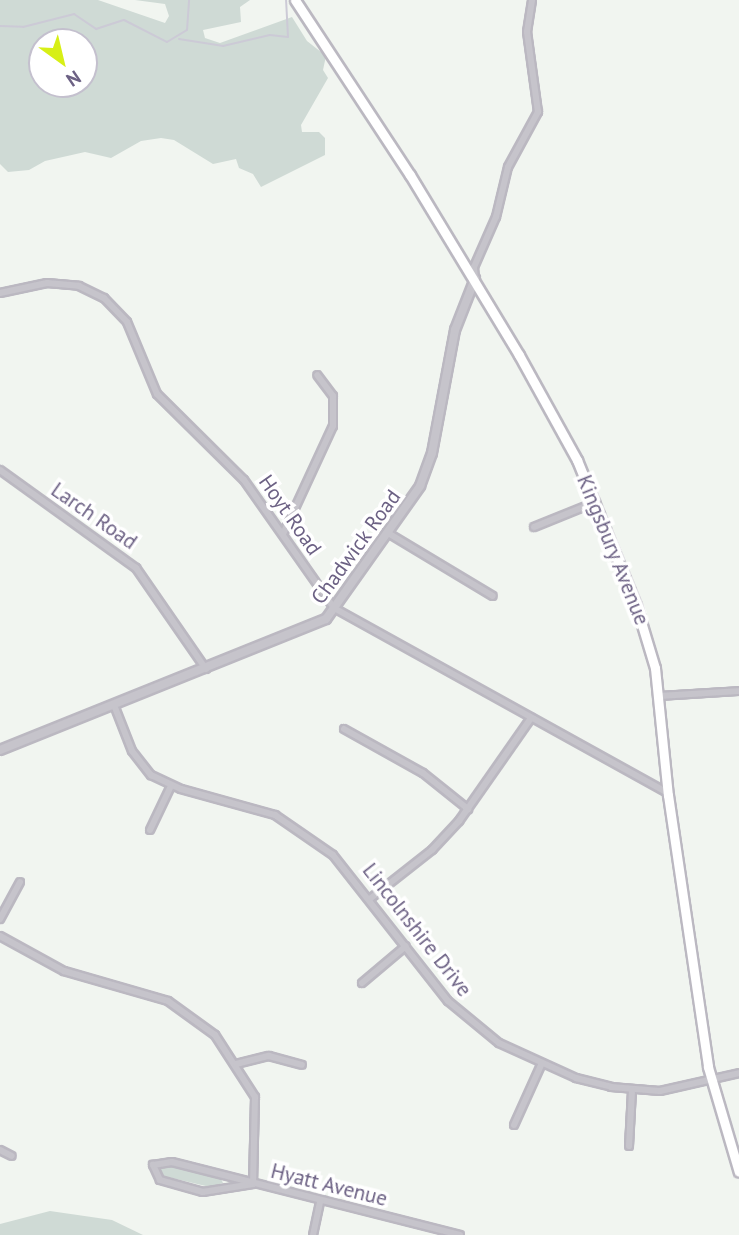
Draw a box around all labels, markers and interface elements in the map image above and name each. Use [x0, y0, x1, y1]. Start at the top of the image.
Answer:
north arrow [28, 28, 98, 98]
text: N [62, 65, 86, 92]
street label: Hoyt Road [253, 470, 327, 560]
street label: Kingsbury Avenue [571, 471, 655, 629]
street label: Larch Road [46, 477, 142, 555]
street label: Chadwick Road [306, 485, 406, 609]
street label: Lincolnshire Drive [357, 858, 477, 1002]
street label: Hyatt Avenue [268, 1158, 390, 1212]

